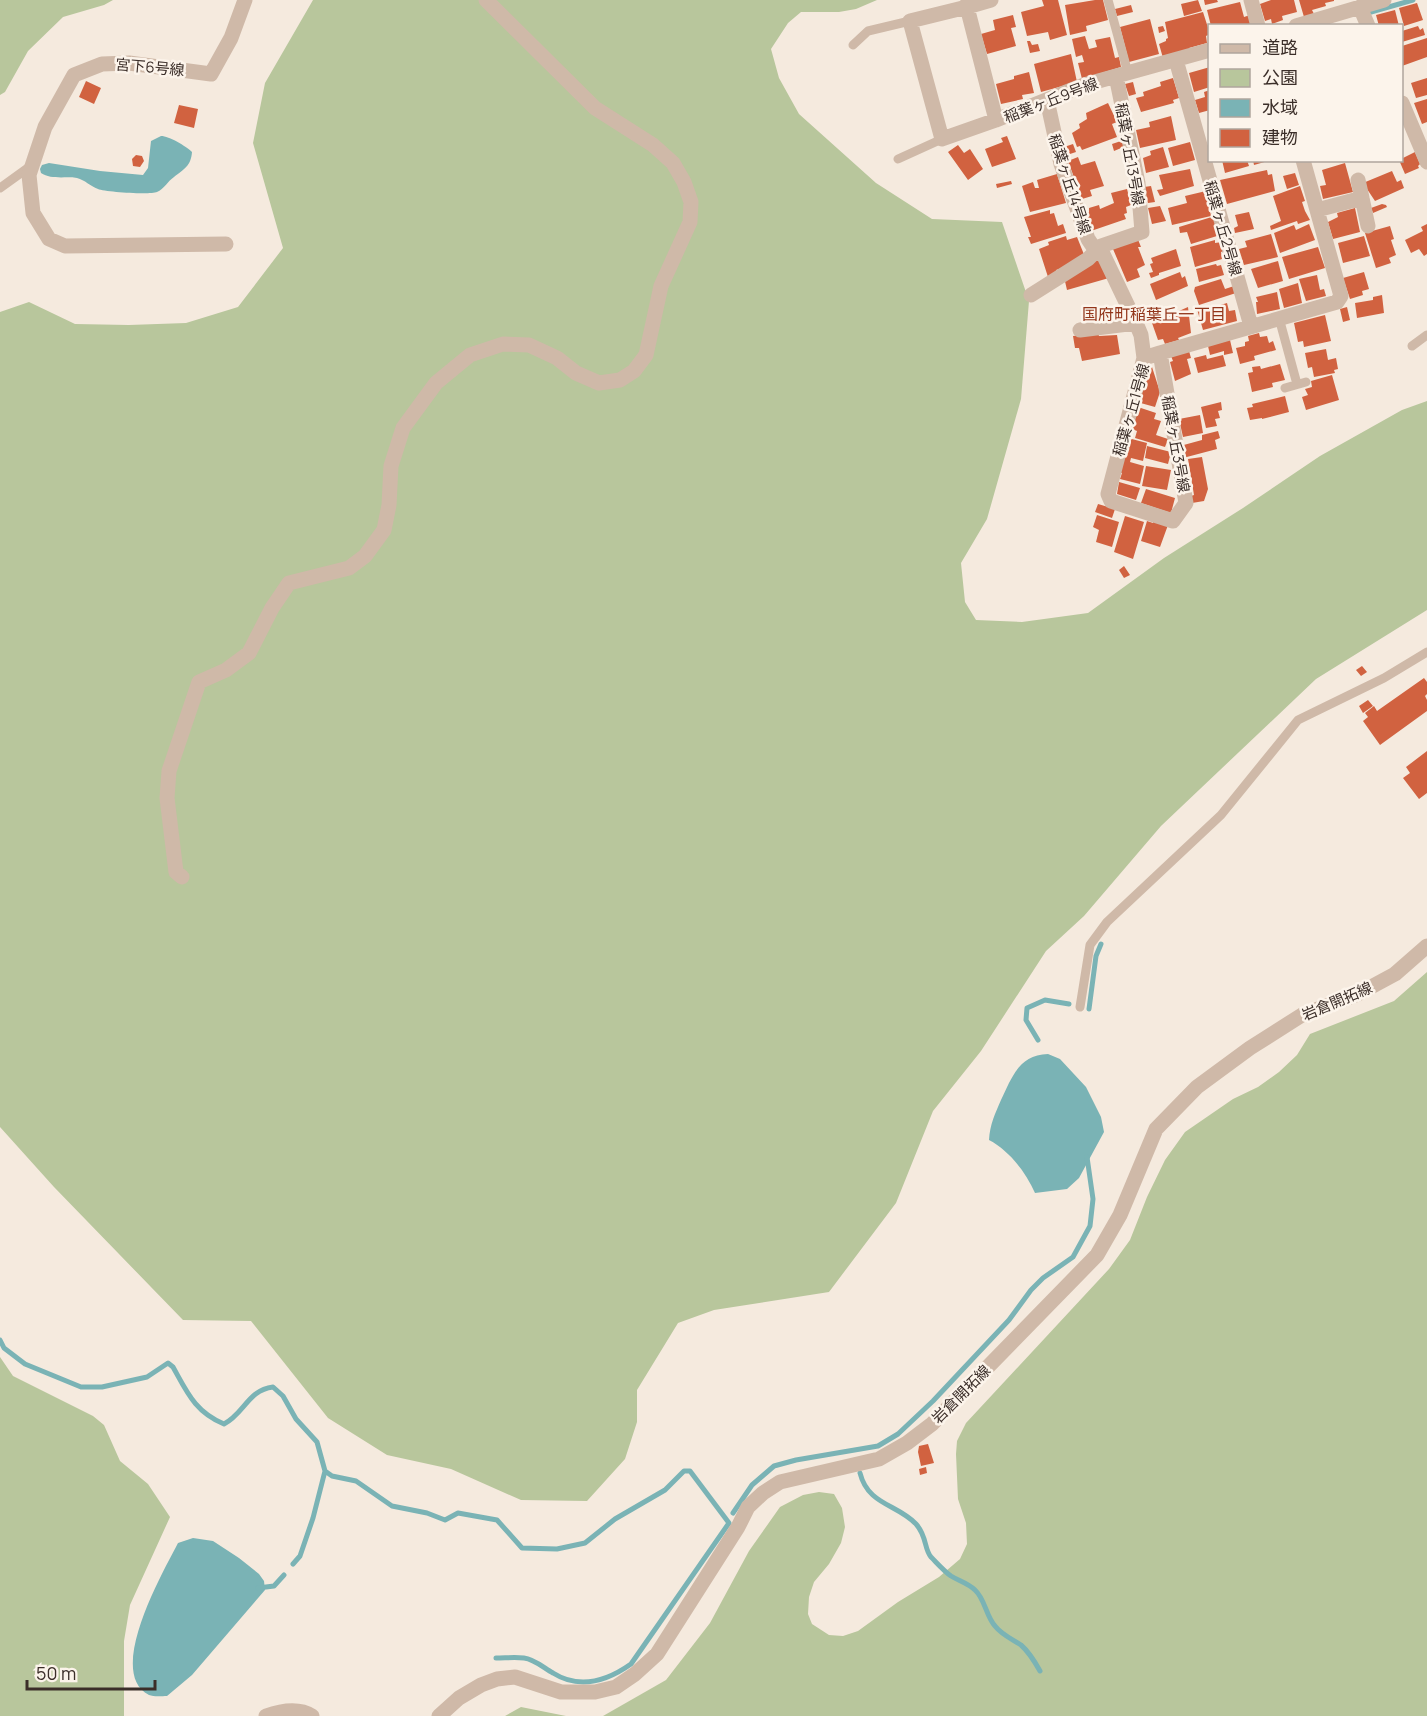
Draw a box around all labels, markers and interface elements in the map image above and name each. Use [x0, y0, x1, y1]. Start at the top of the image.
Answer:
legend [1208, 24, 1403, 162]
text: 道路 [1262, 35, 1298, 59]
street label: 宮下6号線 [115, 54, 185, 80]
text: 公園 [1262, 65, 1298, 89]
street label: 稲葉ヶ丘9号線 [1001, 72, 1101, 128]
text: 水域 [1262, 95, 1298, 119]
street label: 稲葉ヶ丘13号線 [1111, 101, 1149, 207]
text: 建物 [1262, 125, 1298, 149]
street label: 稲葉ヶ丘14号線 [1044, 131, 1096, 237]
street label: 稲葉ヶ丘2号線 [1199, 178, 1247, 278]
district label: 国府町稲葉丘一丁目 [1082, 303, 1226, 325]
street label: 稲葉ヶ丘1号線 [1108, 361, 1154, 459]
street label: 稲葉ヶ丘3号線 [1157, 394, 1195, 494]
street label: 岩倉開拓線 [1298, 977, 1376, 1025]
street label: 岩倉開拓線 [927, 1360, 995, 1428]
scale bar [27, 1653, 154, 1691]
text: 50 m [36, 1661, 76, 1685]

